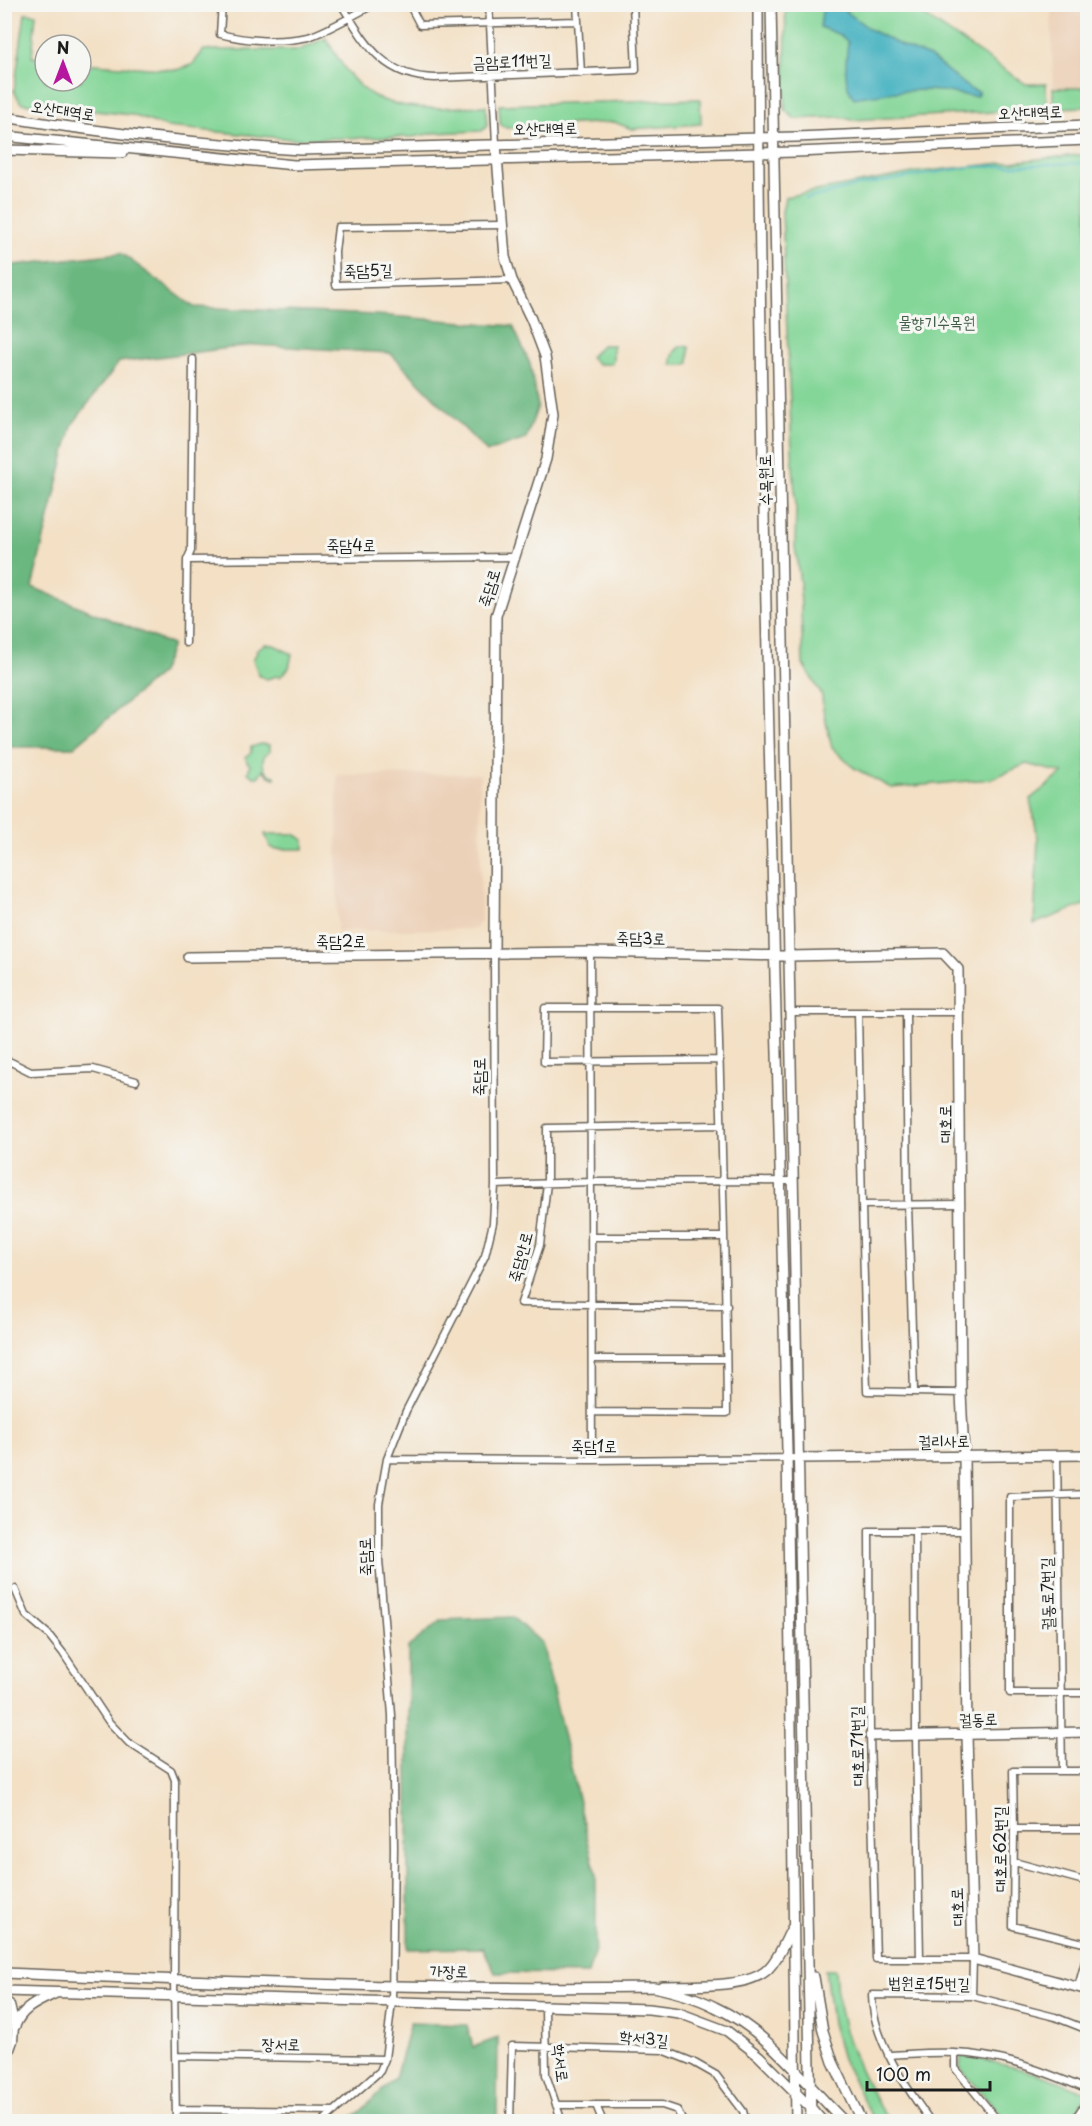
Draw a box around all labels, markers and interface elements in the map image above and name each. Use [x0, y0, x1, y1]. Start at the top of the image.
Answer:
north arrow [33, 33, 93, 93]
text: N [57, 35, 69, 59]
street label: 금암로11번길 [472, 47, 552, 73]
street label: 오산대역로 [30, 93, 97, 125]
street label: 오산대역로 [997, 98, 1063, 124]
street label: 오산대역로 [513, 114, 577, 140]
street label: 죽담5길 [343, 257, 393, 281]
park label: 물향기수목원 [898, 309, 976, 333]
street label: 수목원로 [752, 454, 776, 506]
street label: 죽담4로 [326, 532, 376, 556]
street label: 죽담로 [471, 566, 505, 610]
street label: 죽담3로 [616, 925, 666, 949]
street label: 죽담2로 [316, 928, 366, 952]
street label: 죽담로 [466, 1058, 490, 1096]
street label: 대호로 [932, 1105, 956, 1143]
street label: 죽담안로 [501, 1229, 537, 1285]
street label: 궐리사로 [918, 1428, 970, 1452]
street label: 죽담1로 [571, 1433, 617, 1457]
street label: 죽담로 [351, 1537, 377, 1577]
street label: 궐동로7번길 [1033, 1557, 1059, 1631]
street label: 궐동로 [958, 1705, 998, 1731]
street label: 대호로71번길 [843, 1706, 869, 1786]
street label: 대호로62번길 [987, 1806, 1011, 1892]
street label: 대호로 [943, 1887, 969, 1927]
street label: 가장로 [429, 1958, 469, 1982]
street label: 법원로15번길 [888, 1969, 970, 1995]
street label: 학서3길 [618, 2023, 670, 2052]
street label: 장서로 [261, 2031, 301, 2055]
street label: 학서로 [548, 2042, 576, 2084]
scale bar [867, 2054, 990, 2092]
text: 100 m [876, 2060, 931, 2087]

